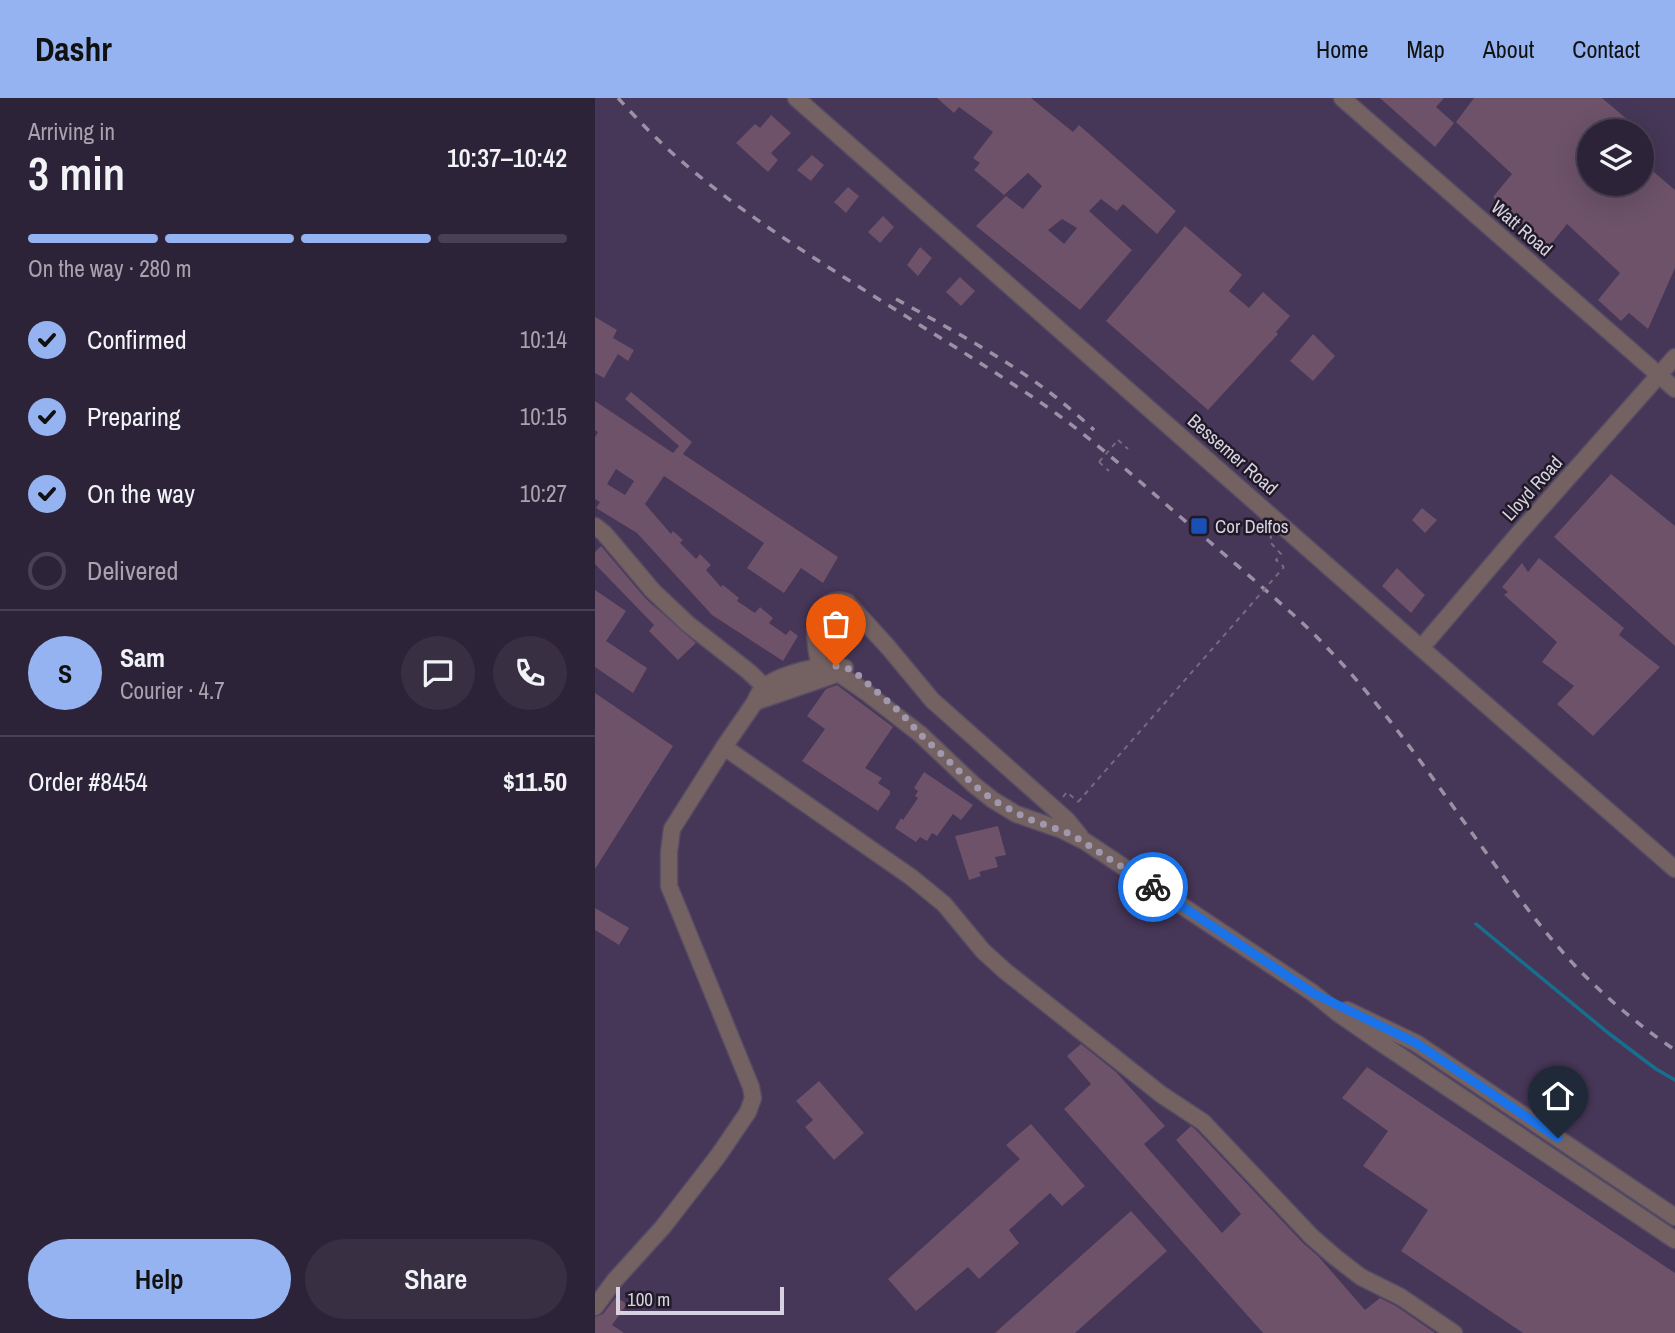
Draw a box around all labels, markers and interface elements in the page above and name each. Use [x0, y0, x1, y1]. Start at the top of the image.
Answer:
text: Dashr [35, 27, 112, 71]
text: Home [1316, 33, 1368, 65]
text: Map [1406, 33, 1445, 65]
text: About [1483, 33, 1534, 65]
text: Contact [1572, 33, 1640, 65]
text: Arriving in [28, 116, 115, 147]
map controls [1577, 119, 1654, 196]
button: layers [1577, 119, 1654, 196]
text: 10:37–10:42 [447, 140, 567, 175]
text: 3 min [28, 142, 125, 204]
street label: Watt Road [1486, 194, 1558, 262]
text: On the way · 280 m [28, 253, 192, 284]
icon: check [28, 321, 66, 359]
text: Confirmed [87, 322, 187, 357]
text: 10:14 [520, 324, 567, 355]
icon: check [28, 398, 66, 436]
text: Preparing [87, 399, 181, 434]
text: 10:15 [520, 401, 567, 432]
street label: Bessemer Road [1182, 408, 1284, 500]
street label: Lloyd Road [1496, 450, 1568, 526]
icon: check [28, 475, 66, 513]
text: On the way [87, 476, 195, 511]
text: 10:27 [520, 478, 567, 509]
place label: Cor Delfos [1215, 513, 1289, 539]
marker: Cor Delfos [1189, 516, 1209, 536]
text: Delivered [87, 553, 178, 588]
pin [806, 594, 866, 666]
icon: bag [817, 605, 855, 643]
button: chat [401, 636, 475, 710]
button: phone [493, 636, 567, 710]
text: Sam [120, 640, 165, 675]
text: S [58, 656, 72, 691]
text: Courier · 4.7 [120, 675, 225, 706]
text: Order #8454 [28, 764, 148, 799]
text: $11.50 [503, 764, 567, 799]
courier [1118, 852, 1188, 922]
icon: bike [1134, 868, 1172, 906]
pin [1528, 1066, 1588, 1138]
icon: home [1539, 1077, 1577, 1115]
button: Help [28, 1239, 291, 1319]
button: Share [305, 1239, 567, 1319]
scale bar [616, 1284, 784, 1316]
text: 100 m [627, 1286, 670, 1312]

